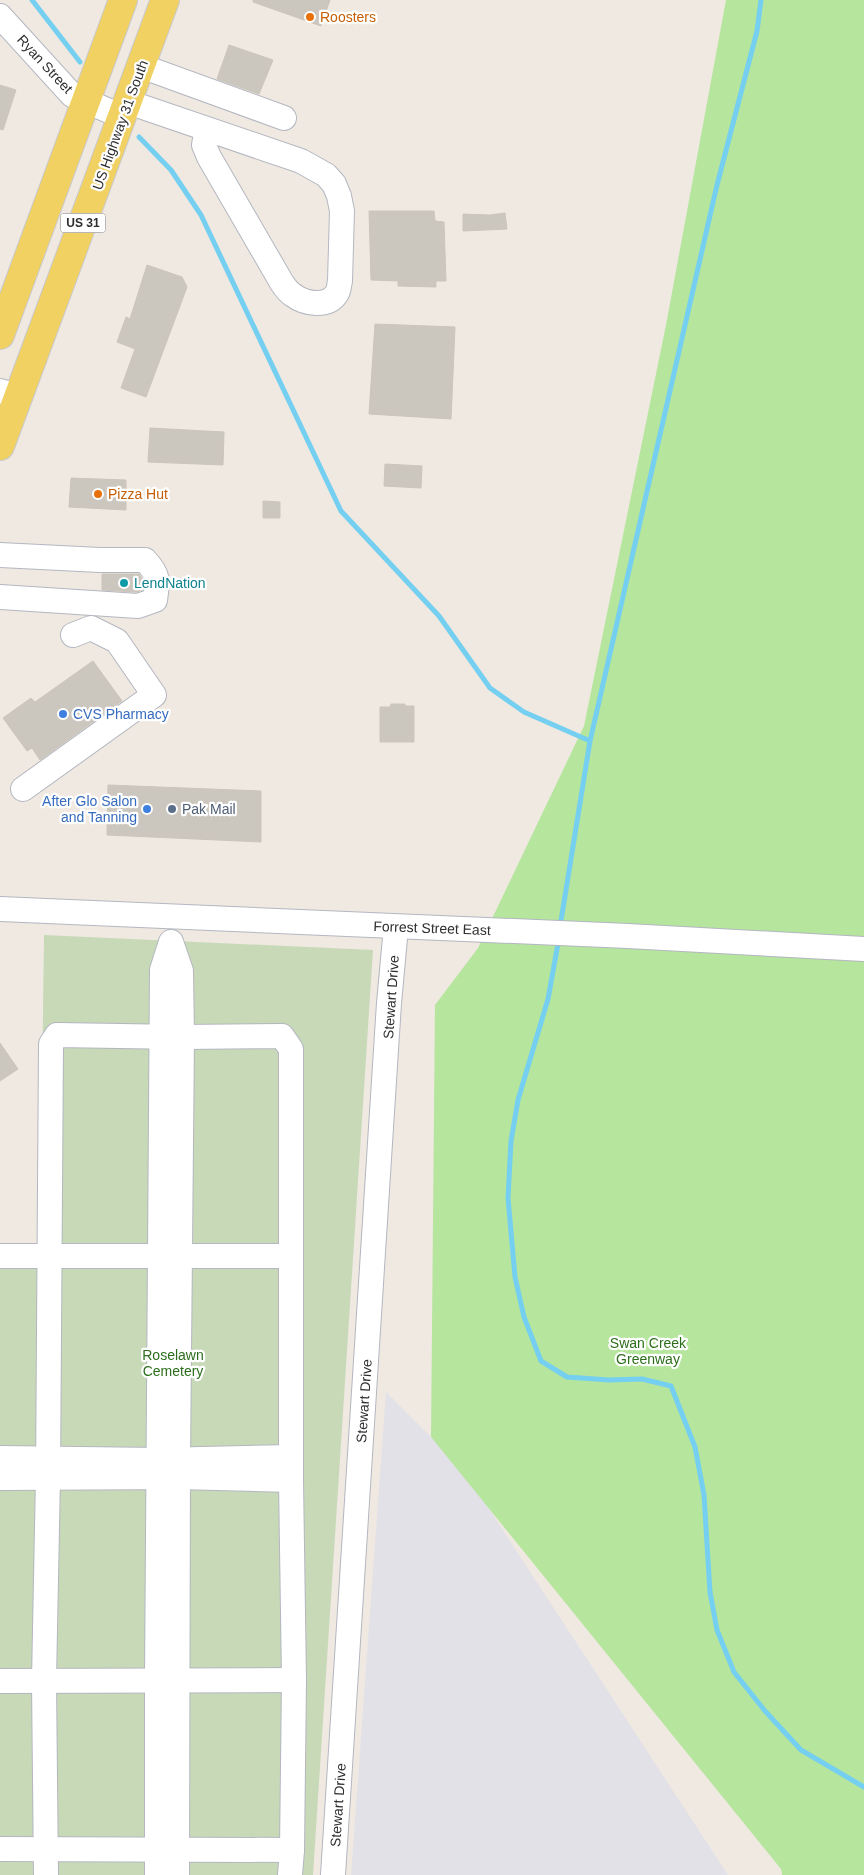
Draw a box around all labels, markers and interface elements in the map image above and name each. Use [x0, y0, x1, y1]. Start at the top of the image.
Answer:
place label: Roosters [320, 9, 376, 25]
marker: Roosters [304, 11, 316, 23]
street label: Ryan Street [14, 32, 76, 97]
street label: US Highway 31 South [89, 58, 151, 192]
road number: US 31 [61, 214, 106, 232]
place label: Pizza Hut [108, 486, 168, 502]
marker: Pizza Hut [92, 488, 104, 500]
place label: LendNation [134, 575, 206, 591]
marker: LendNation [118, 577, 130, 589]
place label: CVS Pharmacy [73, 706, 169, 722]
marker: CVS Pharmacy [57, 708, 69, 720]
place label: After Glo Salon and Tanning [42, 793, 137, 825]
place label: Pak Mail [182, 801, 236, 817]
marker: After Glo Salon and Tanning [141, 803, 153, 815]
marker: Pak Mail [166, 803, 178, 815]
street label: Forrest Street East [373, 918, 491, 938]
street label: Stewart Drive [380, 954, 402, 1039]
park label: Swan Creek Greenway [610, 1335, 687, 1367]
park label: Roselawn Cemetery [142, 1347, 204, 1379]
street label: Stewart Drive [353, 1358, 375, 1443]
street label: Stewart Drive [327, 1762, 349, 1847]

